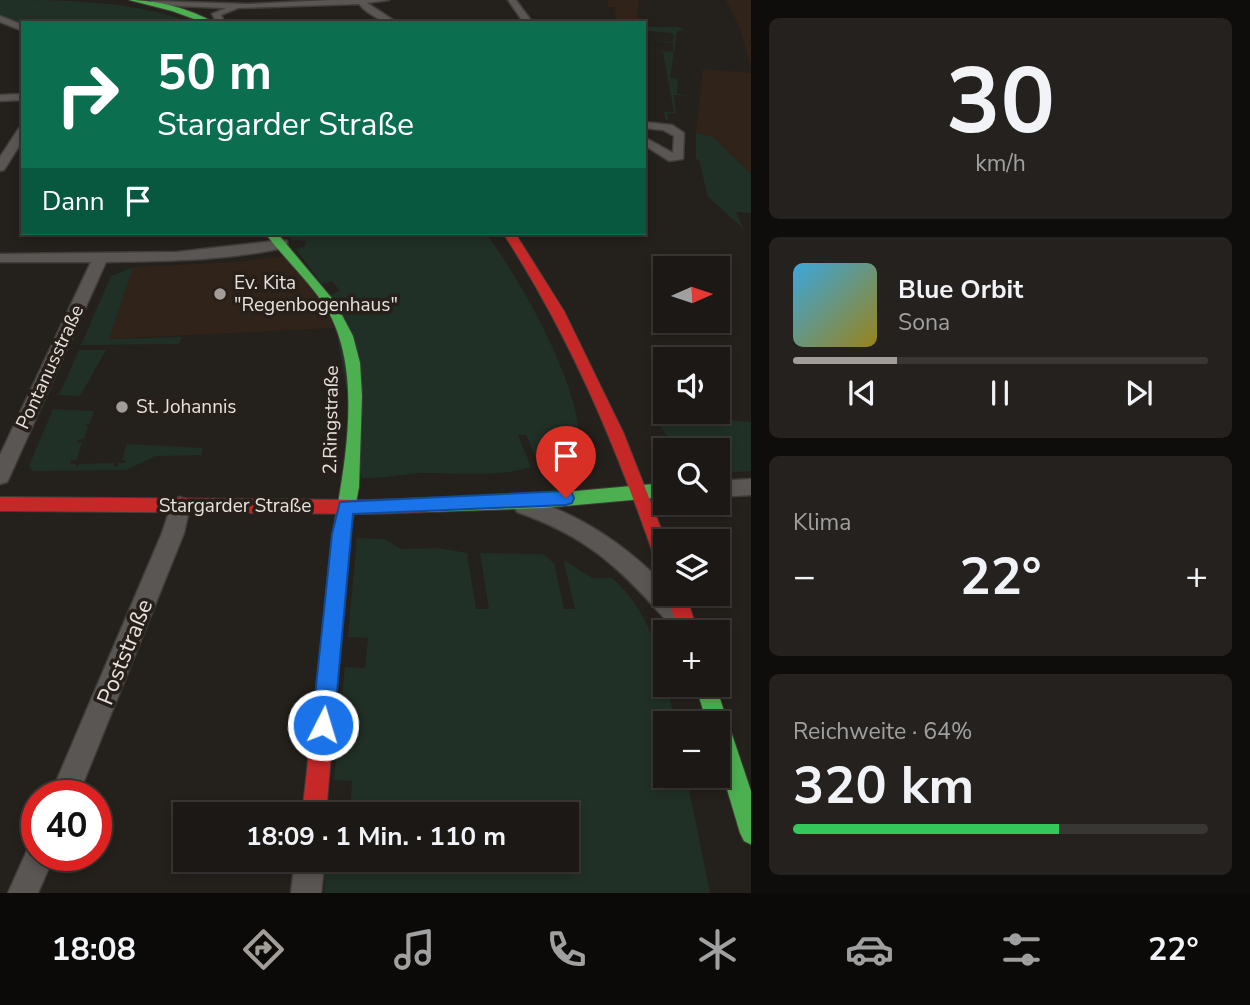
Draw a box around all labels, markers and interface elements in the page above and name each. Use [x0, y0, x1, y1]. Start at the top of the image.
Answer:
text: 50 m [157, 39, 272, 106]
text: 30 [946, 40, 1055, 164]
icon: right [42, 49, 133, 140]
text: Stargarder Straße [157, 103, 414, 146]
text: km/h [975, 148, 1026, 179]
icon: arrive [119, 182, 157, 220]
text: Dann [42, 184, 105, 219]
north arrow [653, 256, 730, 332]
map controls [653, 256, 730, 788]
place label: Ev. Kita "Regenbogenhaus" [234, 270, 398, 318]
text: Blue Orbit [898, 272, 1023, 307]
marker: Ev. Kita "Regenbogenhaus" [212, 286, 228, 302]
street label: Pontanusstraße [10, 301, 90, 433]
text: Sona [898, 307, 950, 338]
button: sound [653, 347, 730, 424]
street label: 2.Ringstraße [317, 365, 345, 475]
icon: previous [843, 374, 881, 412]
icon: pause [981, 374, 1019, 412]
icon: next [1120, 374, 1158, 412]
place label: St. Johannis [136, 394, 237, 420]
marker: St. Johannis [114, 399, 130, 415]
pin [536, 426, 596, 498]
icon: arrive [547, 437, 585, 475]
button: search [653, 438, 730, 515]
street label: Stargarder Straße [159, 493, 311, 519]
text: Klima [793, 507, 851, 538]
button: layers [653, 529, 730, 606]
text: 22° [959, 541, 1042, 612]
text: − [793, 551, 816, 602]
text: + [1185, 551, 1208, 602]
street label: Poststraße [90, 594, 160, 710]
button: + [653, 620, 730, 697]
position arrow [286, 688, 360, 762]
button: − [653, 711, 730, 788]
text: Reichweite · 64% [793, 716, 972, 747]
text: 320 km [793, 750, 974, 821]
speed limit sign: 40 [21, 780, 112, 871]
text: 18:09 · 1 Min. · 110 m [246, 819, 506, 854]
icon: directions [239, 925, 288, 974]
icon: music [390, 925, 439, 974]
icon: phone [542, 925, 591, 974]
icon: climate [693, 925, 742, 974]
icon: car [845, 925, 894, 974]
icon: filters [997, 925, 1046, 974]
text: 18:08 [51, 928, 136, 971]
text: 22° [1148, 928, 1199, 971]

